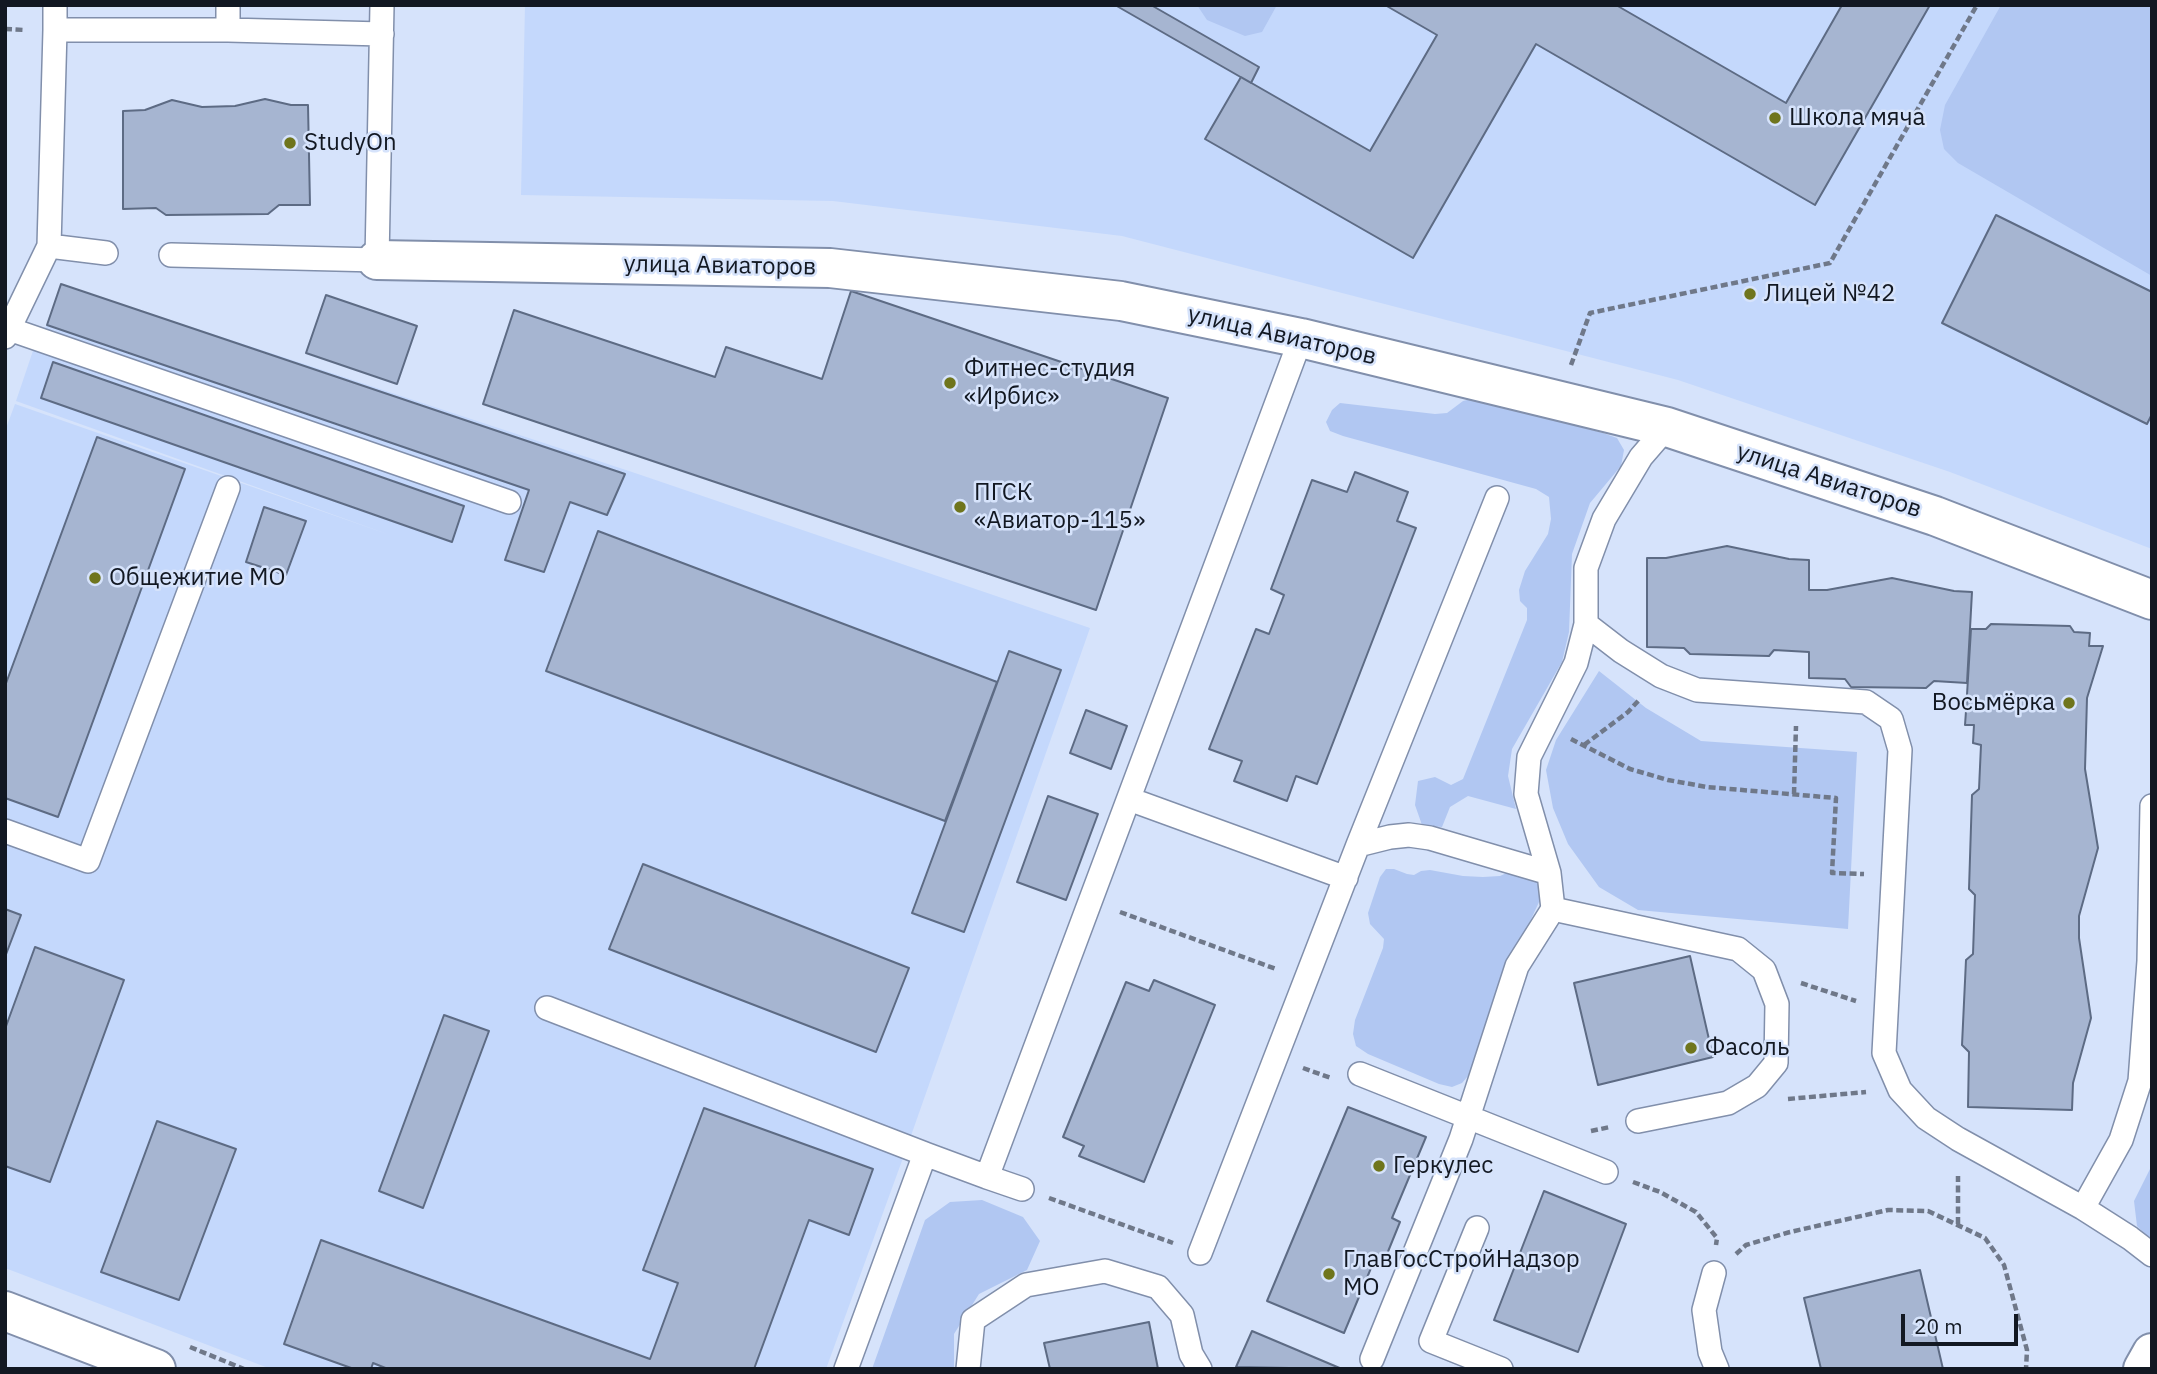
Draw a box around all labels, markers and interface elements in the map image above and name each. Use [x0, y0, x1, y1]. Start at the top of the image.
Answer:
place label: Школа мяча [1789, 104, 1925, 132]
marker: Школа мяча [1767, 110, 1783, 126]
place label: StudyOn [304, 129, 397, 157]
marker: StudyOn [282, 135, 298, 151]
street label: улица Авиаторов [623, 250, 817, 282]
place label: Лицей №42 [1764, 280, 1895, 308]
marker: Лицей №42 [1742, 286, 1758, 302]
street label: улица Авиаторов [1185, 300, 1379, 372]
place label: Фитнес-студия «Ирбис» [964, 355, 1135, 411]
marker: Фитнес-студия «Ирбис» [942, 375, 958, 391]
street label: улица Авиаторов [1733, 438, 1925, 524]
place label: ПГСК «Авиатор-115» [974, 479, 1145, 535]
marker: ПГСК «Авиатор-115» [952, 499, 968, 515]
place label: Общежитие МО [109, 564, 285, 592]
marker: Общежитие МО [87, 570, 103, 586]
place label: Восьмёрка [1932, 689, 2055, 717]
marker: Восьмёрка [2061, 695, 2077, 711]
place label: Фасоль [1705, 1034, 1789, 1062]
marker: Фасоль [1683, 1040, 1699, 1056]
place label: Геркулес [1393, 1152, 1493, 1180]
marker: Геркулес [1371, 1158, 1387, 1174]
place label: ГлавГосСтройНадзор МО [1343, 1246, 1580, 1302]
marker: ГлавГосСтройНадзор МО [1321, 1266, 1337, 1282]
scale bar [1905, 1300, 2022, 1344]
text: 20 m [1914, 1312, 1963, 1340]

